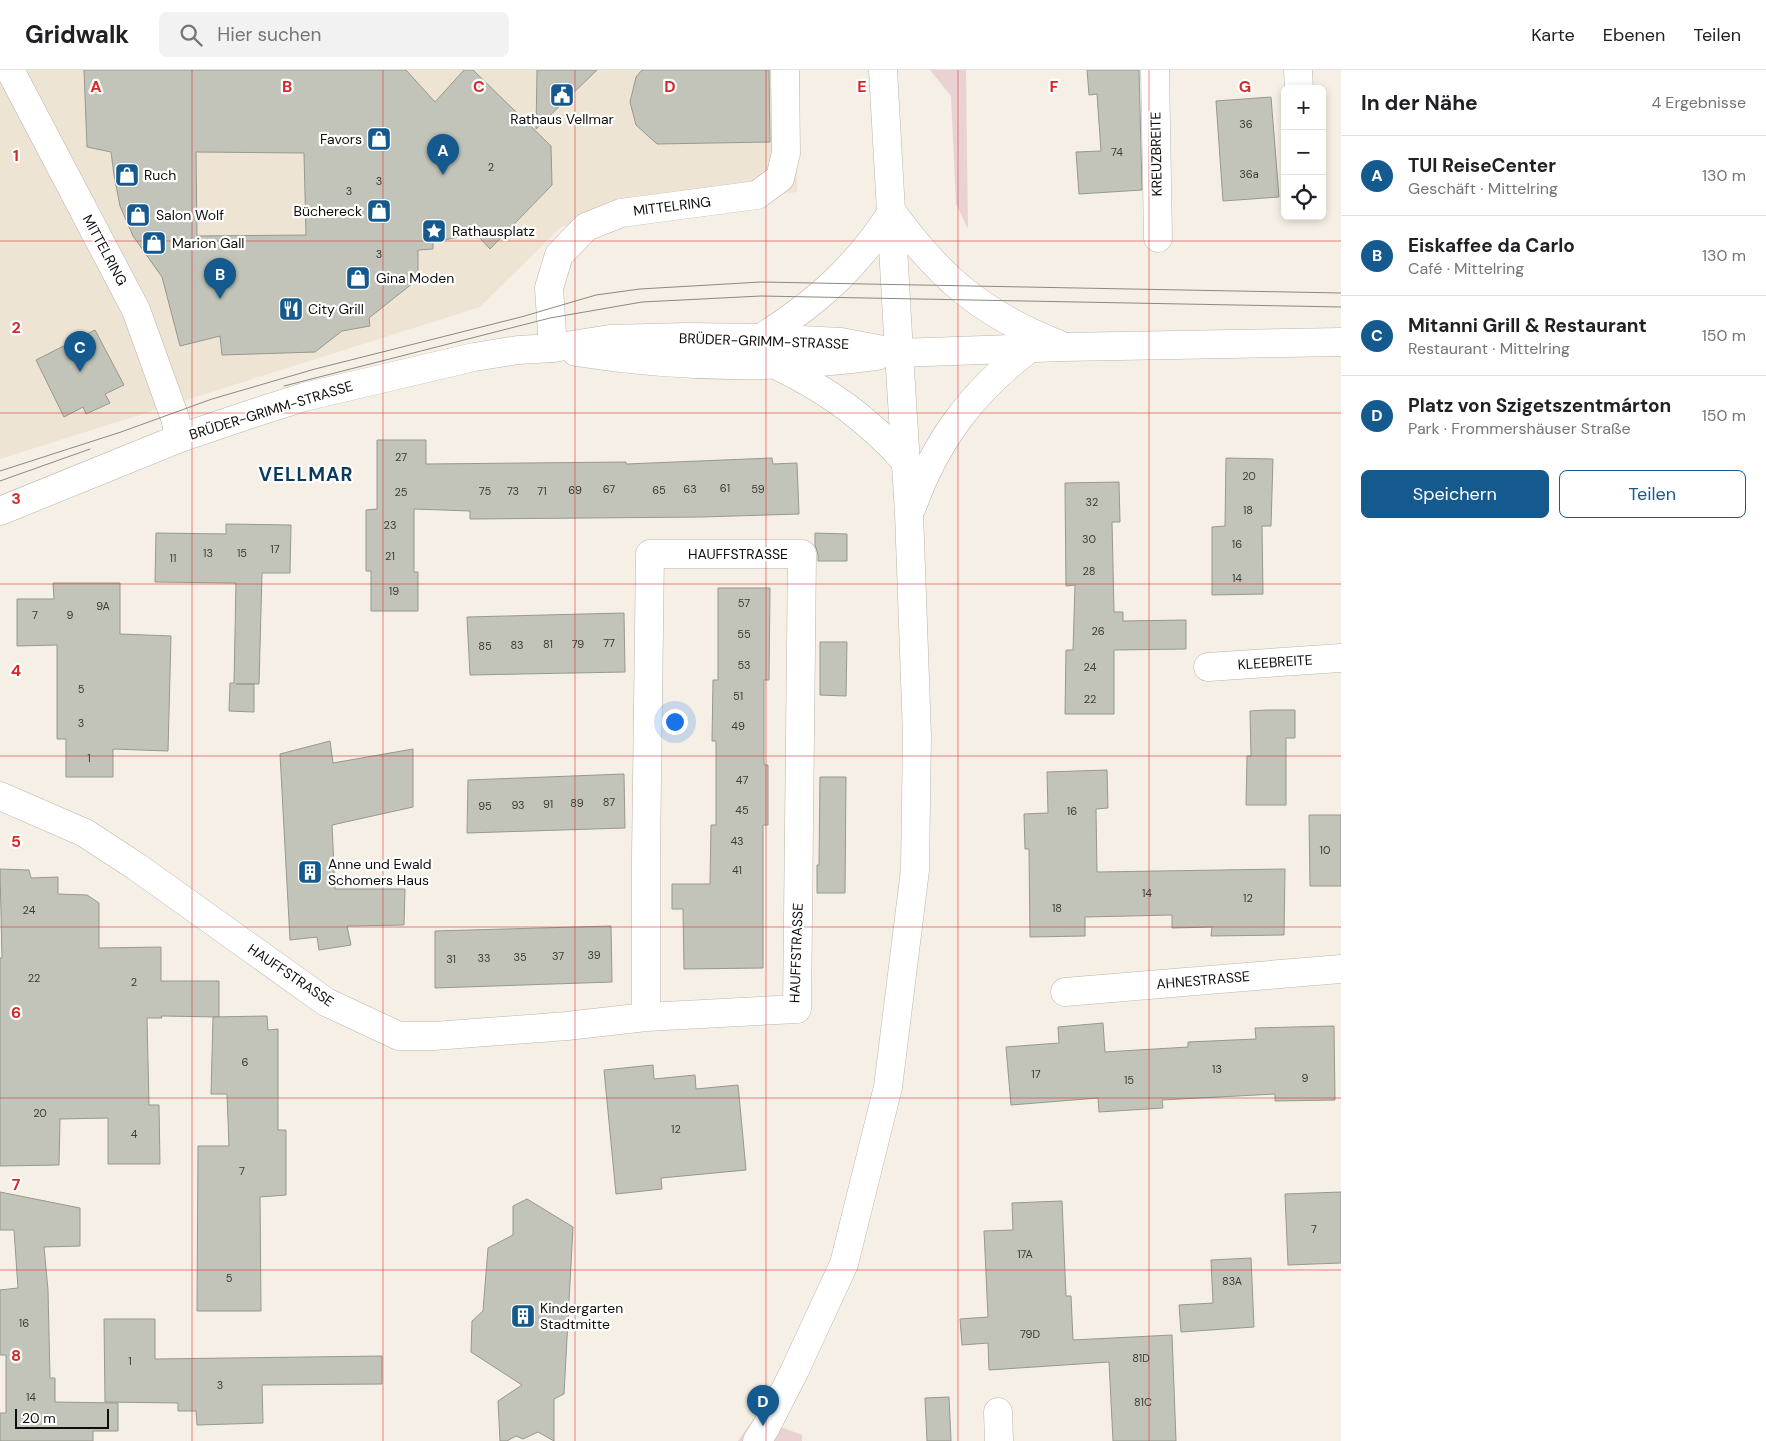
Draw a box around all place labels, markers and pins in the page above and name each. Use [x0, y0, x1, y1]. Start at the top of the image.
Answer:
public building icon: Rathaus Vellmar [549, 82, 575, 108]
place label: Rathaus Vellmar [510, 110, 614, 128]
shop icon: Favors [366, 126, 392, 152]
place label: Favors [320, 130, 362, 148]
pin: A [427, 134, 459, 175]
shop icon: Ruch [114, 162, 140, 188]
place label: Ruch [144, 166, 176, 184]
shop icon: Büchereck [366, 198, 392, 224]
shop icon: Salon Wolf [125, 202, 151, 228]
place label: Büchereck [294, 202, 362, 220]
place label: Salon Wolf [156, 206, 224, 224]
place icon: Rathausplatz [421, 218, 447, 244]
place label: Rathausplatz [452, 222, 535, 240]
shop icon: Marion Gall [141, 230, 167, 256]
place label: Marion Gall [172, 234, 244, 252]
pin: B [204, 258, 236, 299]
shop icon: Gina Moden [345, 265, 371, 291]
place label: Gina Moden [376, 269, 454, 287]
restaurant icon: City Grill [278, 296, 304, 322]
place label: City Grill [308, 300, 364, 318]
pin: C [64, 331, 96, 372]
place label: Anne und Ewald Schomers Haus [328, 855, 431, 889]
building icon: Anne und Ewald Schomers Haus [297, 859, 323, 885]
place label: Kindergarten Stadtmitte [540, 1299, 623, 1333]
building icon: Kindergarten Stadtmitte [510, 1303, 536, 1329]
pin: D [747, 1385, 779, 1426]

